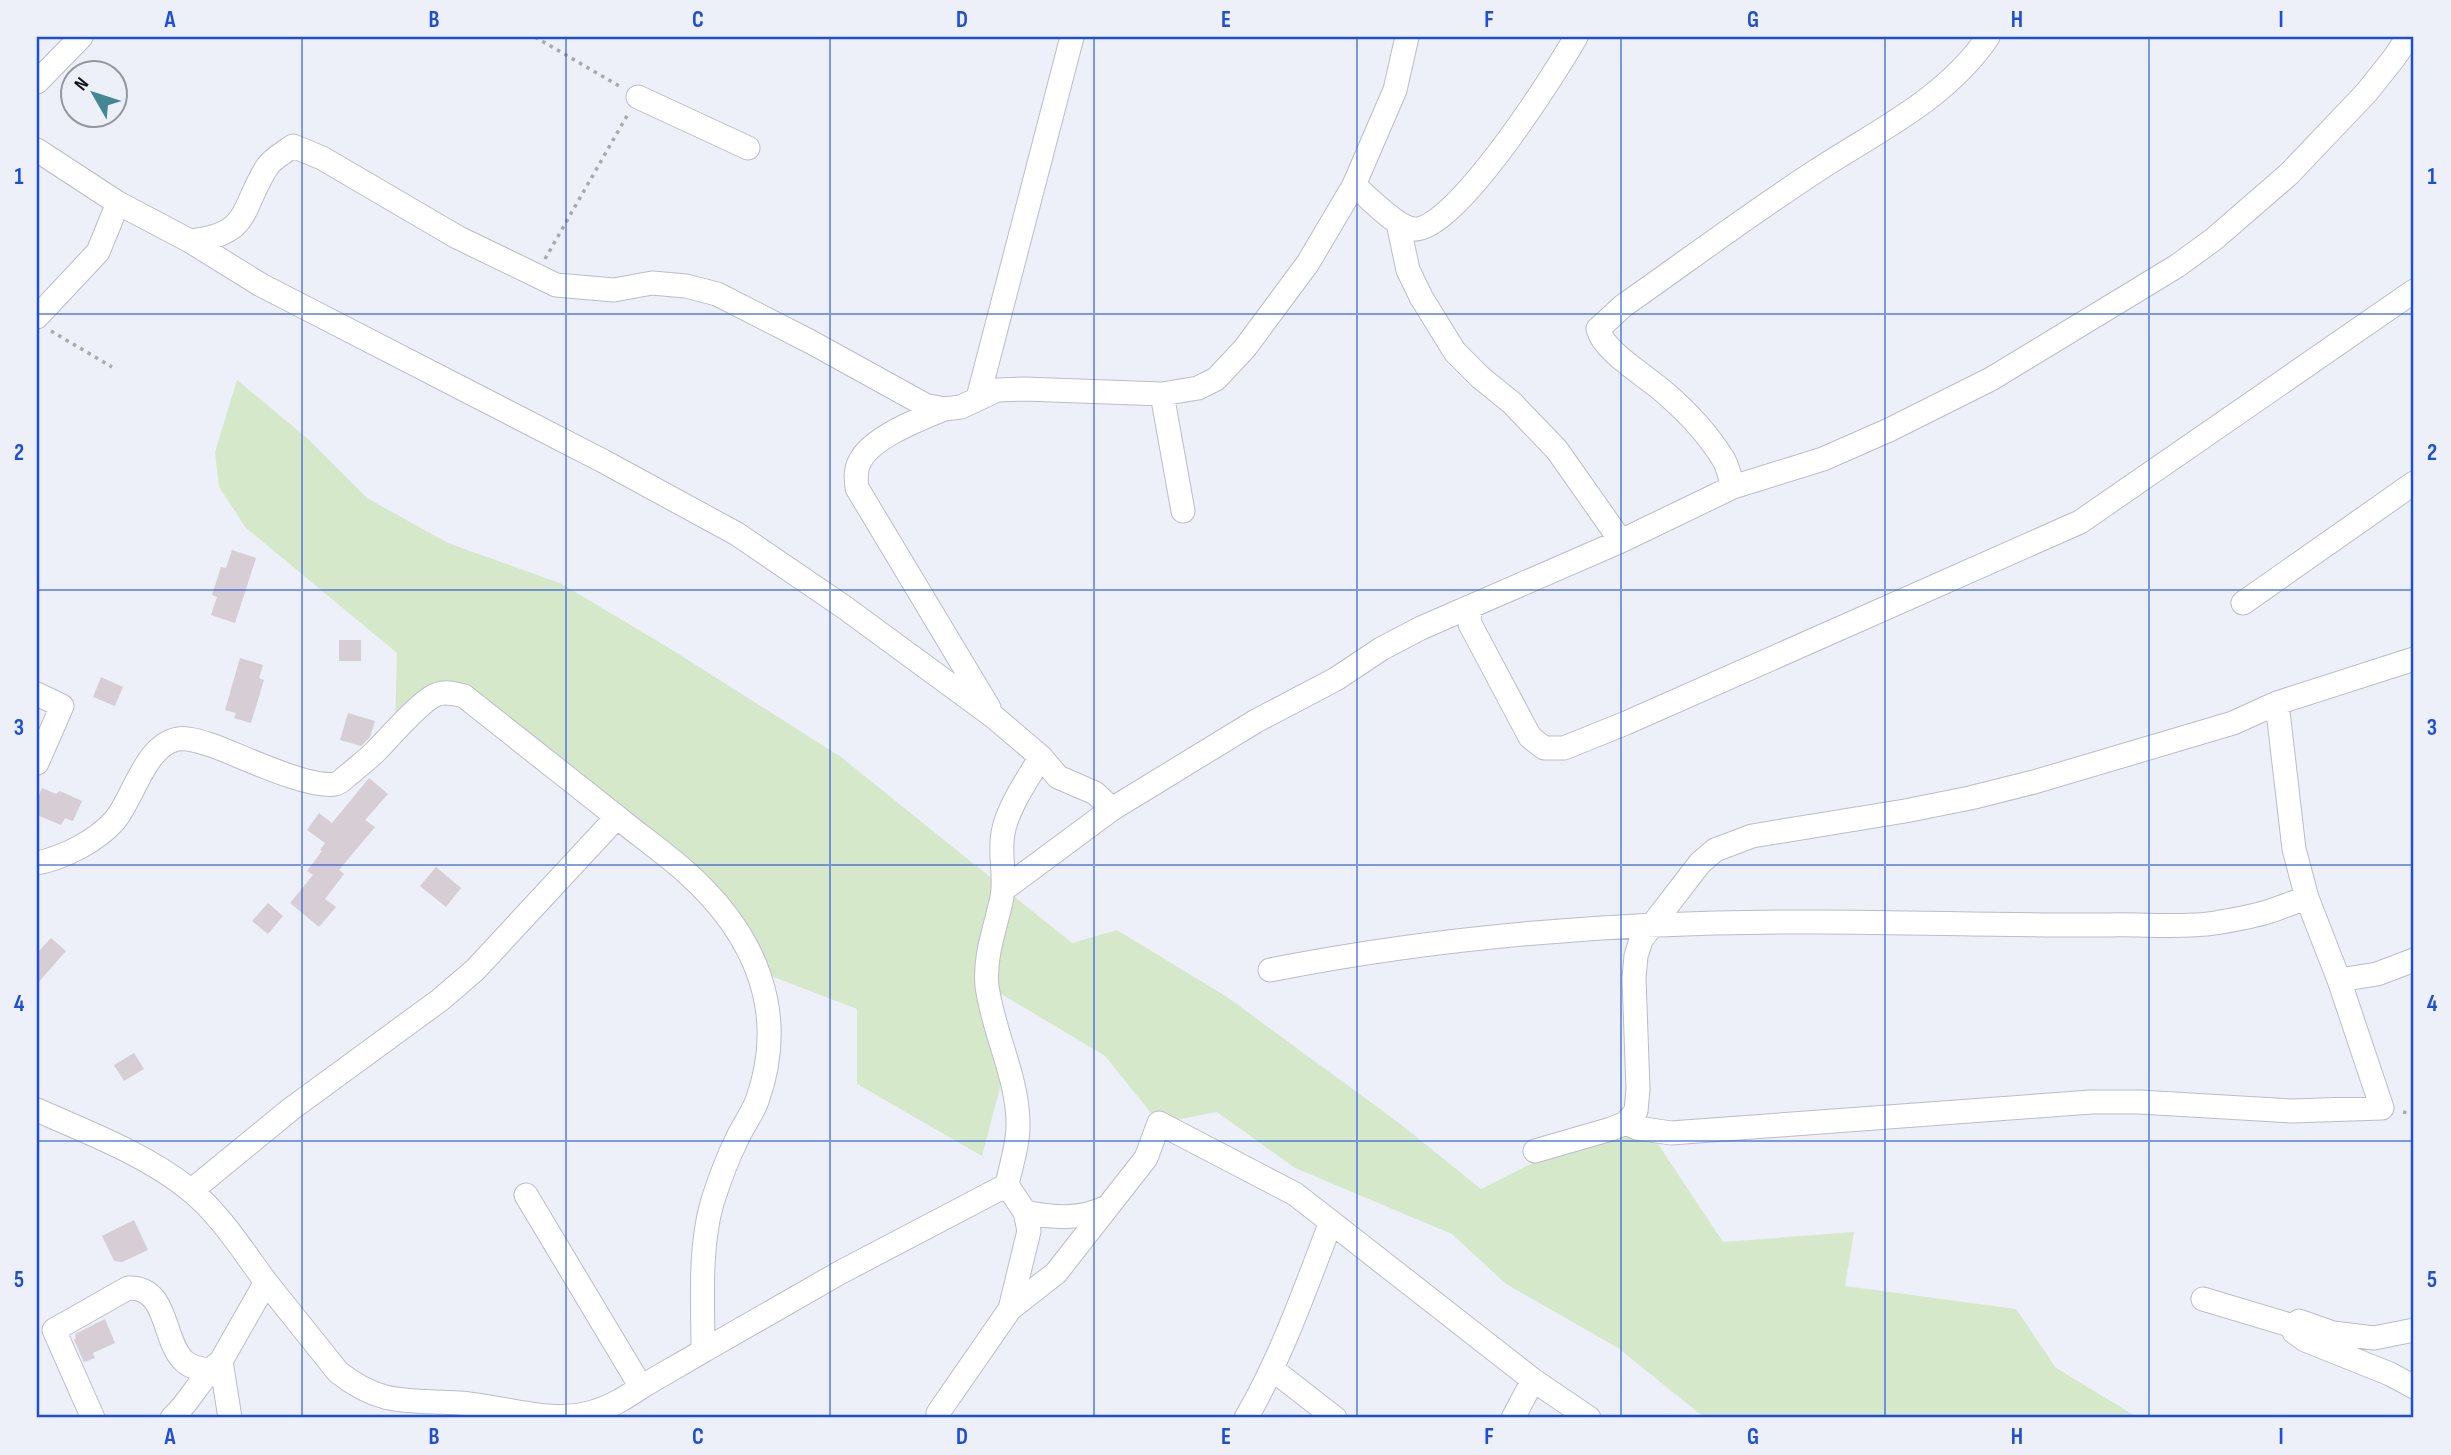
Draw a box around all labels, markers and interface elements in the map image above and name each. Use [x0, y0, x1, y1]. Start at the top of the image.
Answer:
text: A [164, 6, 177, 34]
text: B [429, 6, 440, 34]
text: C [692, 6, 704, 34]
text: D [956, 6, 968, 34]
text: E [1221, 6, 1231, 34]
text: F [1484, 6, 1494, 34]
text: G [1747, 6, 1759, 34]
text: H [2011, 6, 2023, 34]
text: I [2278, 6, 2284, 34]
north arrow [60, 60, 130, 130]
text: N [70, 73, 94, 95]
text: 1 [14, 163, 24, 191]
text: 1 [2427, 163, 2437, 191]
text: 2 [14, 439, 24, 467]
text: 2 [2427, 439, 2437, 467]
text: 3 [14, 714, 24, 742]
text: 3 [2427, 714, 2437, 742]
text: 4 [14, 990, 25, 1018]
text: 4 [2427, 990, 2438, 1018]
text: 5 [14, 1266, 24, 1294]
text: 5 [2427, 1266, 2437, 1294]
text: A [164, 1423, 177, 1451]
text: B [429, 1423, 440, 1451]
text: C [692, 1423, 704, 1451]
text: D [956, 1423, 968, 1451]
text: E [1221, 1423, 1231, 1451]
text: F [1484, 1423, 1494, 1451]
text: G [1747, 1423, 1759, 1451]
text: H [2011, 1423, 2023, 1451]
text: I [2278, 1423, 2284, 1451]

